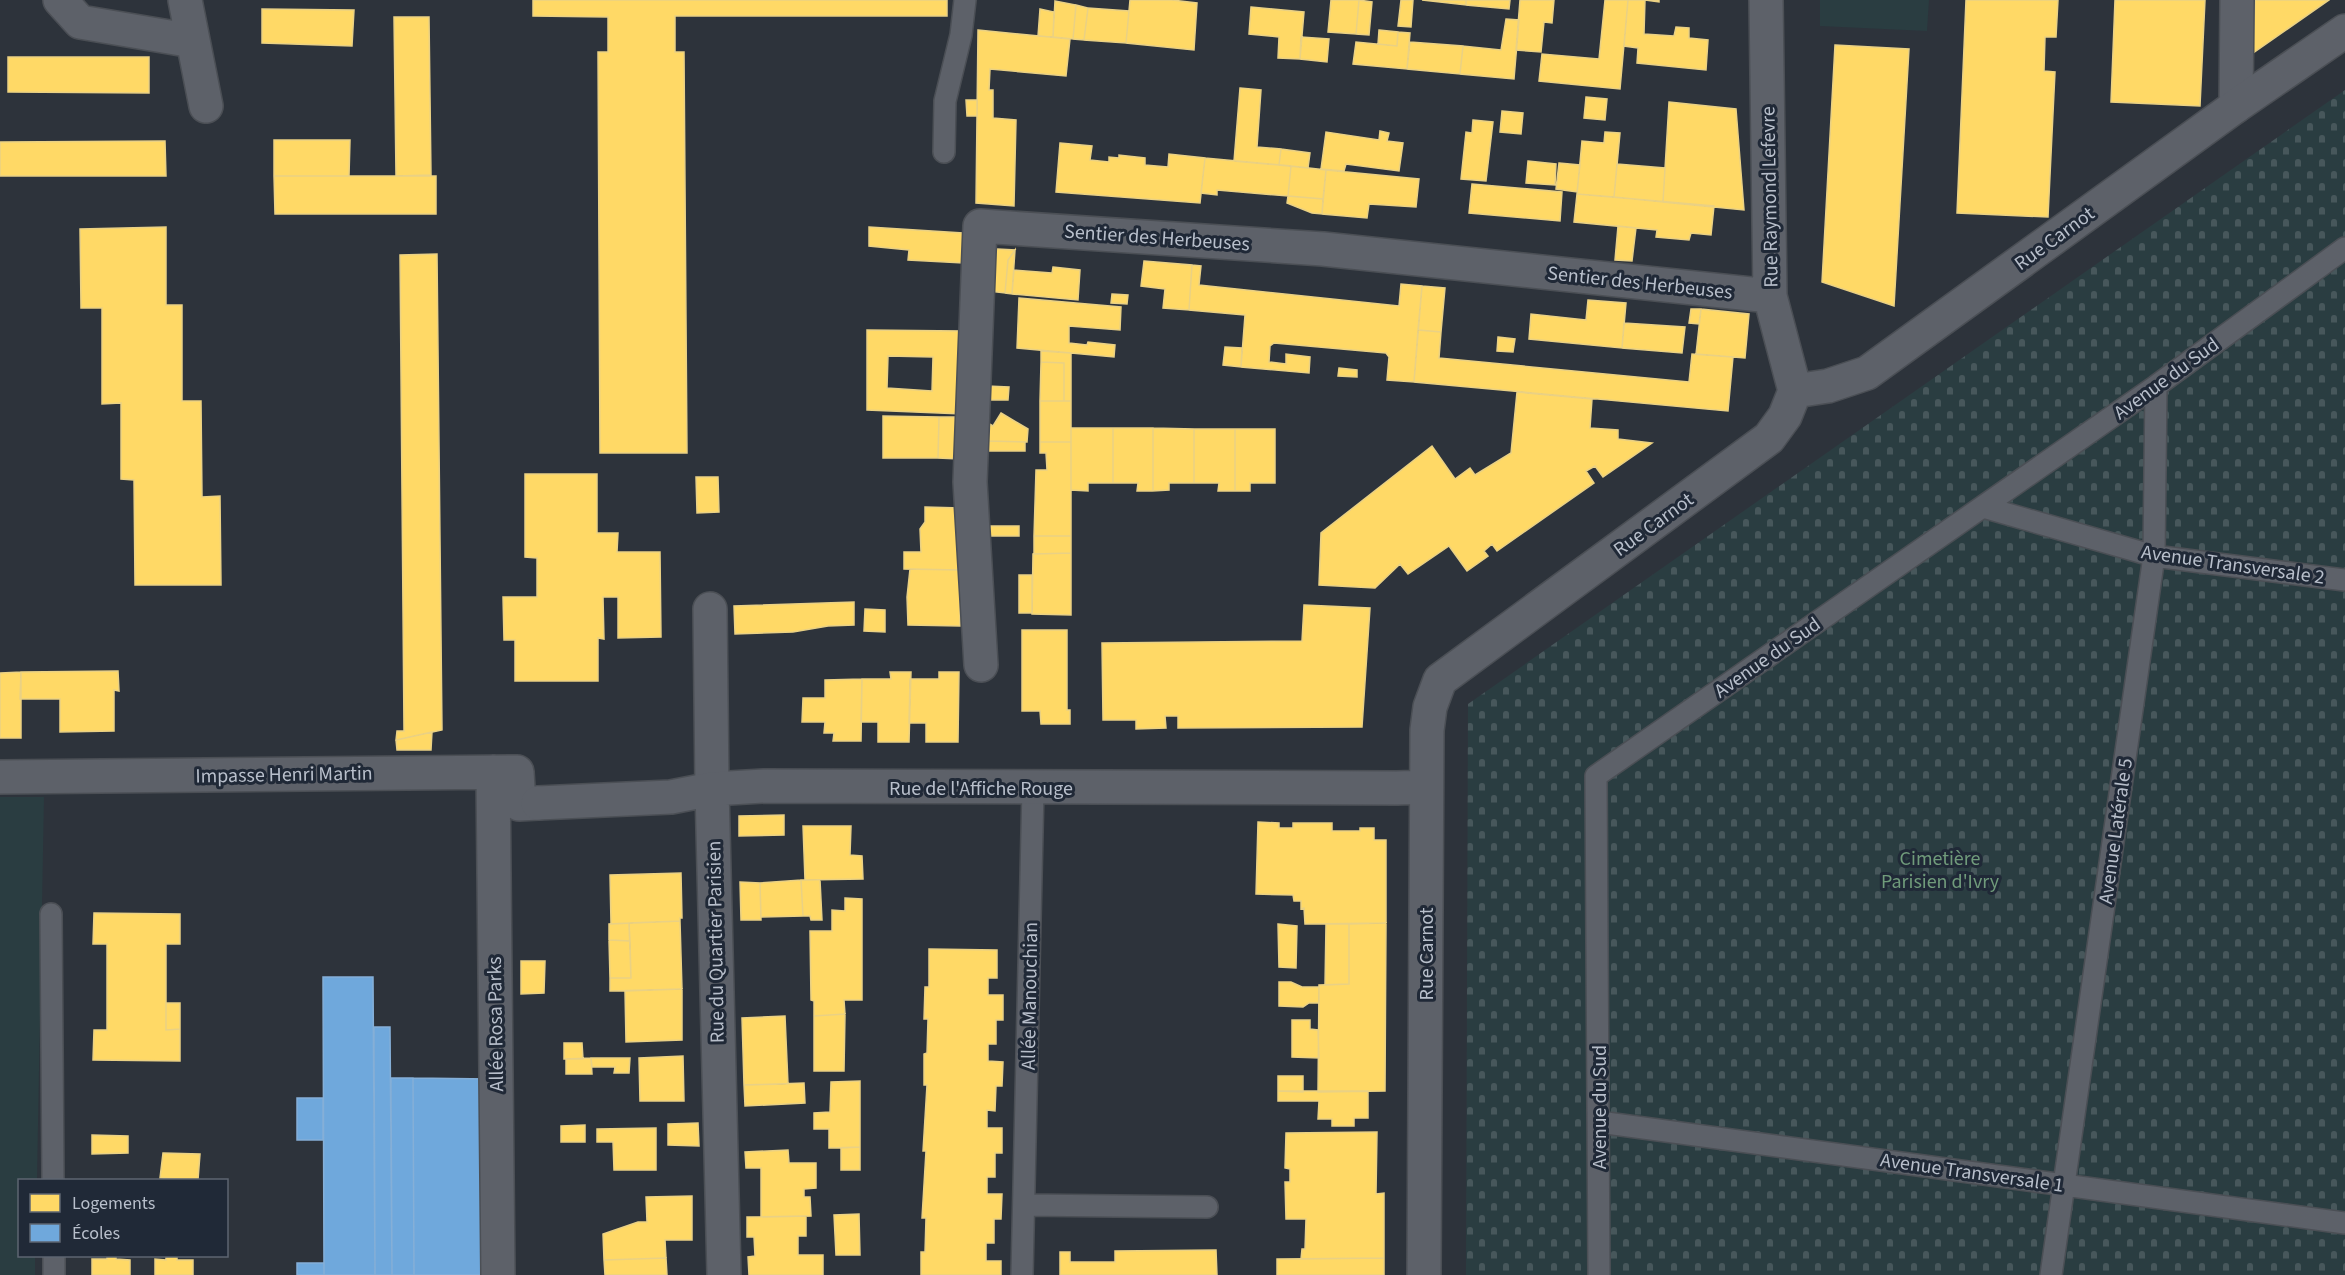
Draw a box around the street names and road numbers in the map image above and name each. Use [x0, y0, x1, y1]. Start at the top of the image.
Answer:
street label: Rue Raymond Lefevre [1754, 106, 1786, 288]
street label: Rue Carnot [2009, 200, 2101, 277]
street label: Sentier des Herbeuses [1063, 218, 1251, 258]
street label: Sentier des Herbeuses [1546, 259, 1734, 307]
street label: Avenue du Sud [2108, 331, 2225, 427]
street label: Rue Carnot [1608, 486, 1700, 563]
street label: Avenue Transversale 2 [2139, 538, 2326, 592]
street label: Avenue du Sud [1709, 611, 1827, 705]
street label: Avenue Latérale 5 [2092, 756, 2140, 906]
street label: Impasse Henri Martin [195, 759, 373, 791]
street label: Rue de l'Affiche Rouge [889, 775, 1073, 803]
street label: Rue du Quartier Parisien [700, 841, 732, 1043]
street label: Rue Carnot [1413, 907, 1441, 1000]
street label: Allée Manouchian [1015, 922, 1045, 1070]
street label: Allée Rosa Parks [481, 956, 511, 1092]
street label: Avenue du Sud [1586, 1045, 1614, 1169]
street label: Avenue Transversale 1 [1878, 1146, 2065, 1200]

